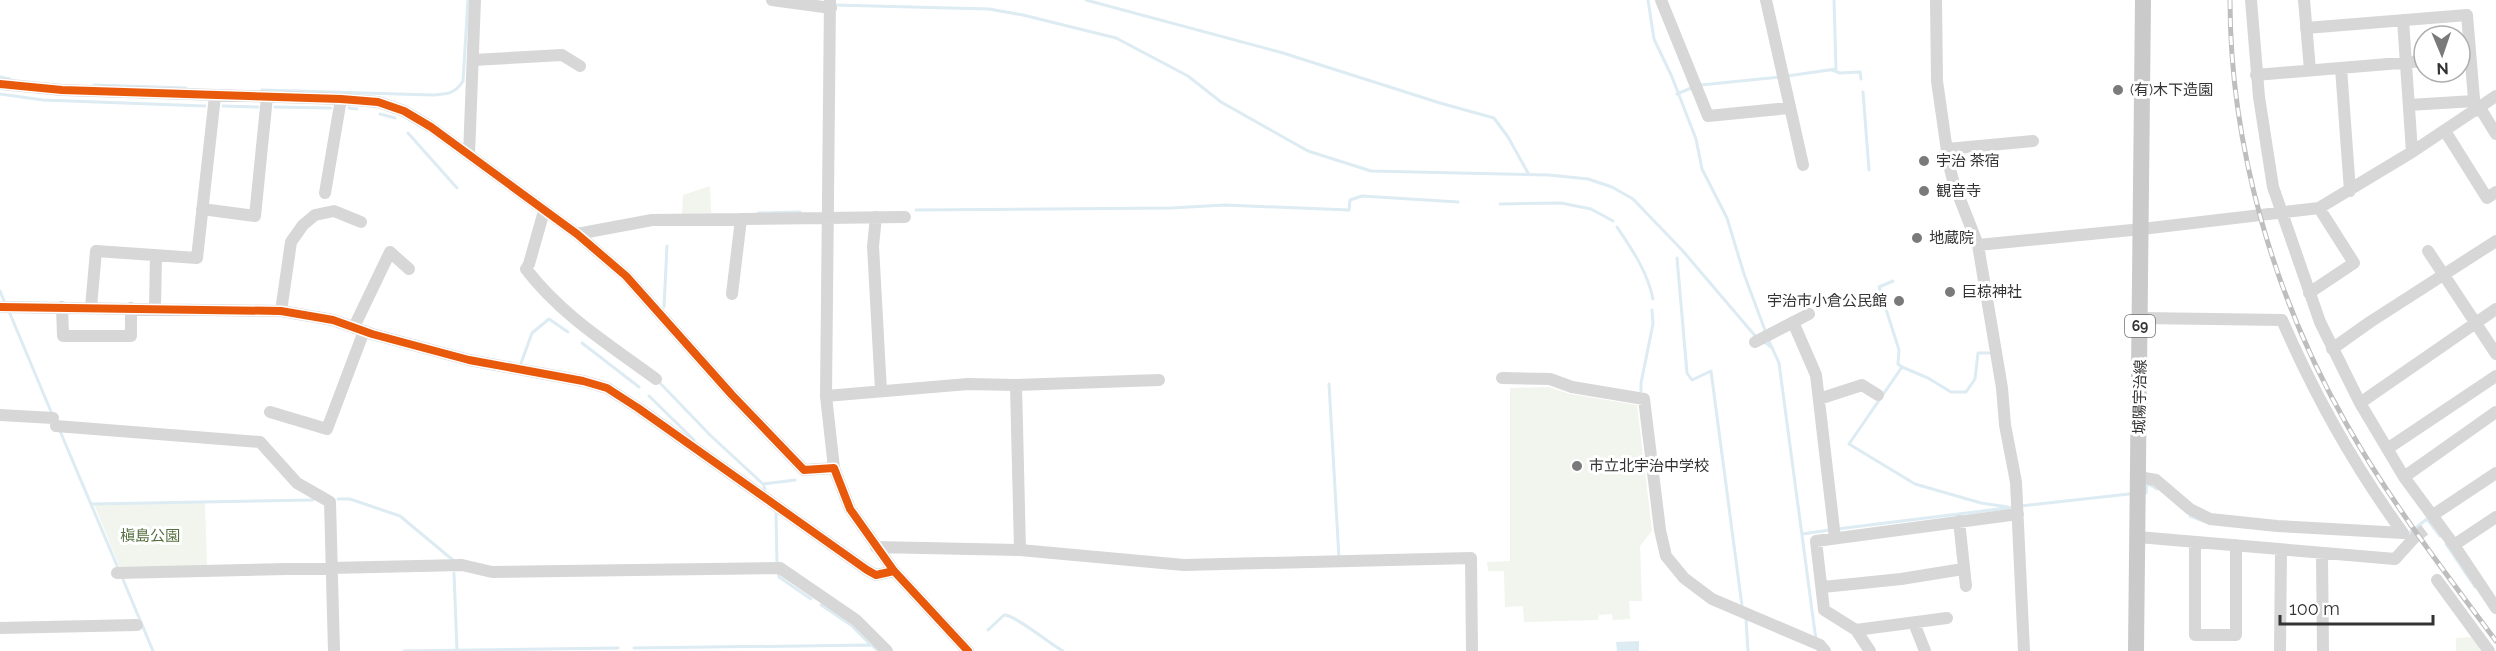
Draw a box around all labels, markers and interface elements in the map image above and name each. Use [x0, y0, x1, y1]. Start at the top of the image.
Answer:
north arrow [2412, 24, 2472, 84]
text: N [2436, 59, 2449, 78]
place label: (有)木下造園 [2130, 81, 2213, 99]
marker: (有)木下造園 [2111, 83, 2125, 97]
place label: 宇治 茶宿 [1936, 152, 2000, 170]
marker: 宇治 茶宿 [1917, 154, 1931, 168]
place label: 観音寺 [1936, 182, 1981, 200]
marker: 観音寺 [1917, 184, 1931, 198]
place label: 地蔵院 [1929, 229, 1974, 247]
marker: 地蔵院 [1910, 231, 1924, 245]
place label: 巨椋神社 [1962, 283, 2022, 301]
marker: 巨椋神社 [1943, 285, 1957, 299]
place label: 宇治市小倉公民館 [1767, 292, 1887, 310]
marker: 宇治市小倉公民館 [1892, 294, 1906, 308]
road number: 69 [2125, 315, 2155, 337]
street label: 城陽宇治線 [2130, 359, 2150, 435]
place label: 市立北宇治中学校 [1589, 457, 1709, 475]
marker: 市立北宇治中学校 [1570, 459, 1584, 473]
park label: 槇島公園 [120, 527, 180, 545]
scale bar [2280, 588, 2433, 626]
text: 100 m [2289, 598, 2340, 619]

